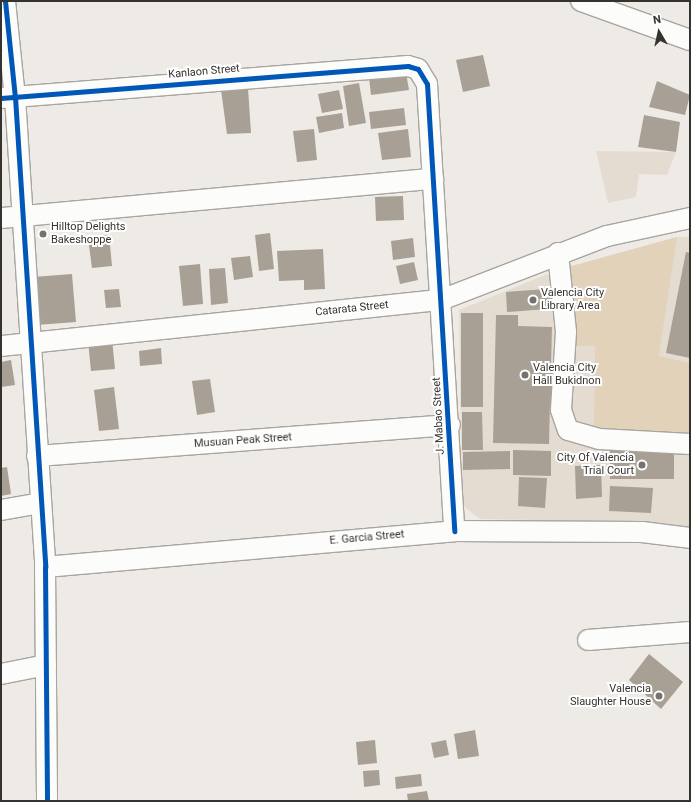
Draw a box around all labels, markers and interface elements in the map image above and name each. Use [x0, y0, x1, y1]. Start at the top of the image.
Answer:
north arrow [639, 12, 679, 52]
text: N [652, 13, 662, 27]
street label: Kanlaon Street [168, 62, 240, 82]
place label: Hilltop Delights Bakeshoppe [51, 221, 125, 247]
marker: Hilltop Delights Bakeshoppe [38, 229, 48, 239]
place label: Valencia City Library Area [541, 287, 604, 313]
marker: Valencia City Library Area [528, 295, 538, 305]
street label: Catarata Street [315, 299, 389, 319]
place label: Valencia City Hall Bukidnon [533, 362, 601, 388]
marker: Valencia City Hall Bukidnon [520, 370, 530, 380]
street label: J. Mabao Street [430, 377, 448, 455]
street label: Musuan Peak Street [194, 431, 292, 451]
place label: City Of Valencia Trial Court [557, 452, 634, 478]
marker: City Of Valencia Trial Court [637, 460, 647, 470]
street label: E. Garcia Street [329, 528, 405, 548]
place label: Valencia Slaughter House [570, 683, 651, 709]
marker: Valencia Slaughter House [654, 691, 664, 701]

